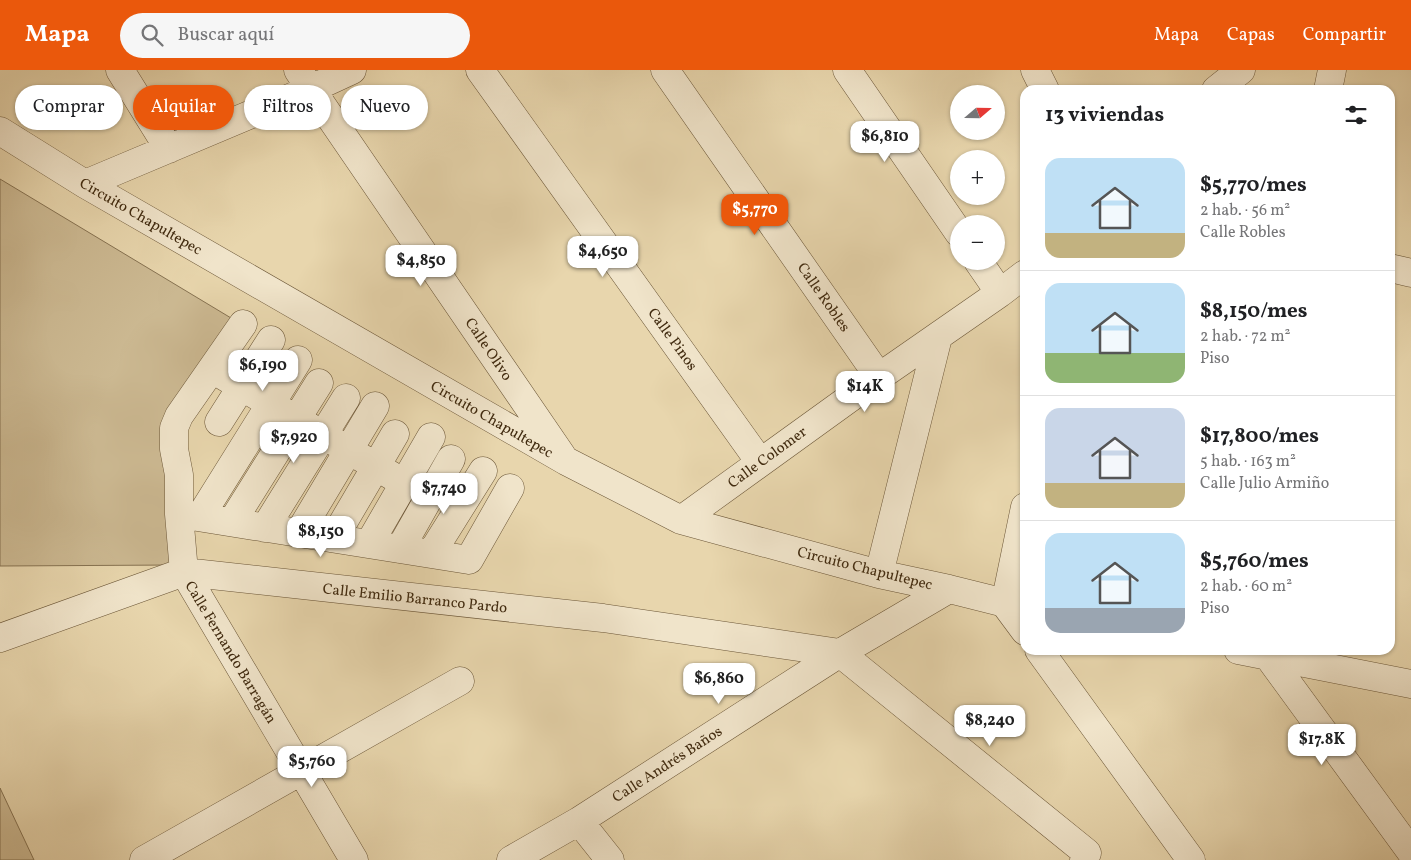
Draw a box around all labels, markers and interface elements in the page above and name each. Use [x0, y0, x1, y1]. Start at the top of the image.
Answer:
search box [120, 13, 470, 58]
text: Mapa [25, 18, 90, 52]
icon: search [138, 21, 166, 49]
text: Buscar aquí [178, 22, 274, 48]
text: Mapa [1154, 23, 1199, 48]
text: Capas [1227, 23, 1275, 48]
text: Compartir [1303, 23, 1386, 48]
chip: Comprar [15, 85, 123, 130]
chip: Alquilar [133, 85, 234, 130]
chip: Filtros [244, 85, 331, 130]
chip: Nuevo [341, 85, 428, 130]
north arrow [950, 85, 1005, 140]
map controls [950, 85, 1005, 270]
text: 13 viviendas [1045, 101, 1164, 130]
icon: filters [1342, 101, 1370, 129]
pin: $6,810 [844, 121, 926, 163]
text: $6,810 [861, 126, 909, 148]
button: + [950, 150, 1005, 205]
text: $5,770/mes [1200, 171, 1307, 200]
street label: Circuito Chapultepec [75, 174, 206, 261]
icon: home [1085, 178, 1145, 238]
pin: $5,770 [714, 194, 796, 236]
text: $5,770 [732, 199, 778, 221]
text: 2 hab. · 56 m² [1200, 200, 1290, 222]
button: − [950, 215, 1005, 270]
text: Calle Robles [1200, 222, 1286, 244]
pin: $4,650 [562, 236, 644, 278]
text: $4,650 [578, 241, 628, 263]
pin: $4,850 [380, 244, 462, 287]
text: $4,850 [396, 250, 446, 272]
street label: Calle Robles [791, 259, 854, 337]
text: $8,150/mes [1200, 297, 1307, 326]
icon: home [1085, 303, 1145, 363]
street label: Calle Pinos [642, 304, 702, 376]
street label: Calle Olivo [459, 314, 517, 386]
text: 2 hab. · 72 m² [1200, 326, 1291, 348]
text: Piso [1200, 348, 1229, 370]
pin: $6,190 [222, 350, 304, 392]
text: $6,190 [239, 355, 287, 377]
pin: $14K [835, 370, 895, 413]
text: $14K [847, 376, 883, 398]
street label: Circuito Chapultepec [426, 377, 557, 464]
pin: $7,920 [253, 422, 335, 464]
street label: Calle Colomer [724, 422, 812, 494]
text: $17,800/mes [1200, 422, 1319, 451]
text: $7,920 [271, 427, 317, 449]
icon: home [1085, 428, 1145, 488]
text: 5 hab. · 163 m² [1200, 451, 1296, 473]
pin: $7,740 [403, 472, 485, 515]
text: Calle Julio Armiño [1200, 473, 1329, 495]
text: $7,740 [422, 478, 466, 500]
pin: $8,150 [280, 516, 362, 558]
text: $8,150 [298, 521, 344, 543]
street label: Circuito Chapultepec [795, 542, 935, 596]
text: $5,760/mes [1200, 547, 1309, 576]
icon: home [1085, 553, 1145, 613]
text: 2 hab. · 60 m² [1200, 576, 1292, 598]
street label: Calle Fernando Barragán [179, 577, 281, 728]
street label: Calle Emilio Barranco Pardo [321, 579, 508, 620]
text: Piso [1200, 598, 1229, 620]
pin: $6,860 [678, 662, 760, 705]
text: $6,860 [694, 668, 744, 690]
pin: $8,240 [949, 704, 1031, 747]
text: $8,240 [965, 710, 1015, 732]
street label: Calle Andrés Baños [609, 722, 727, 809]
pin: $17.8K [1281, 724, 1363, 766]
text: $17.8K [1299, 729, 1345, 751]
pin: $5,760 [271, 746, 353, 788]
text: $5,760 [289, 751, 335, 773]

